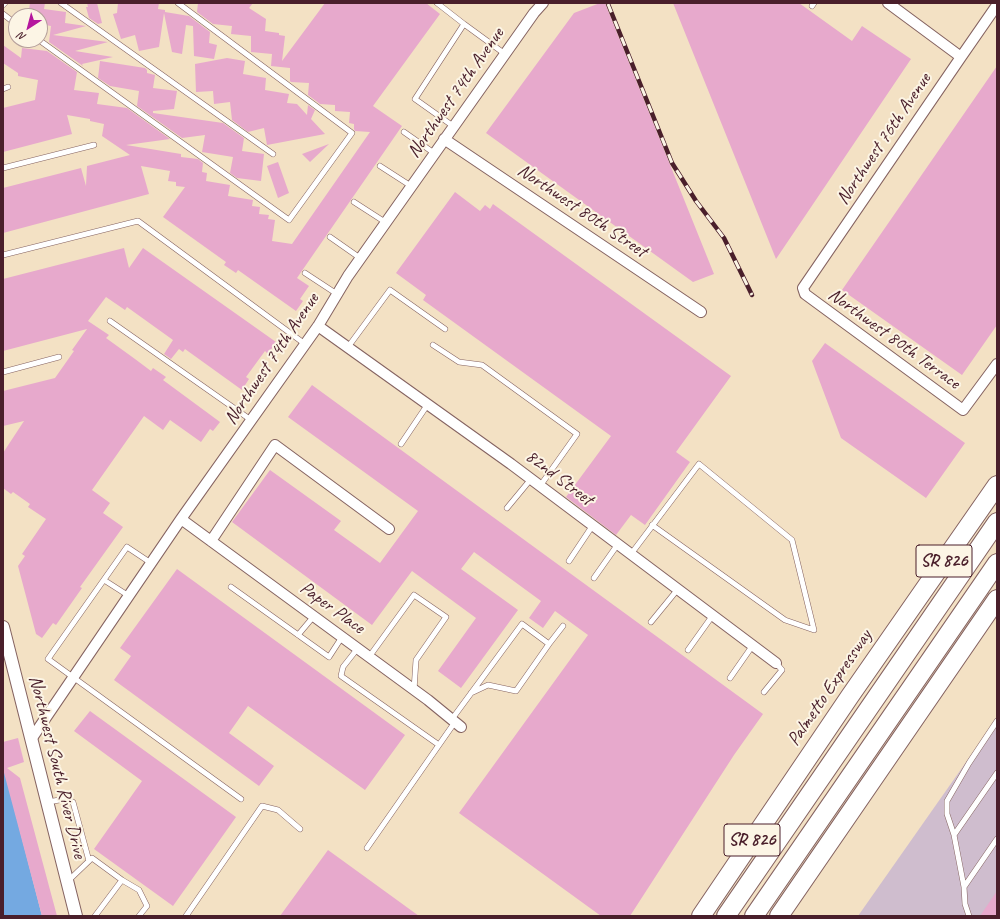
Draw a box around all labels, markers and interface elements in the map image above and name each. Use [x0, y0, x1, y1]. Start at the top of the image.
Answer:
north arrow [8, 8, 48, 48]
street label: Northwest 74th Avenue [403, 24, 509, 162]
text: N [15, 29, 28, 45]
street label: Northwest 76th Avenue [832, 69, 936, 209]
street label: Northwest 80th Street [513, 159, 651, 263]
street label: Northwest 80th Terrace [824, 283, 964, 395]
street label: Northwest 74th Avenue [220, 289, 324, 429]
street label: 82nd Street [521, 445, 597, 511]
road number: SR 826 [916, 545, 972, 577]
street label: Paper Place [295, 577, 369, 639]
street label: Palmetto Expressway [783, 626, 877, 750]
street label: Northwest South River Drive [23, 673, 91, 861]
road number: SR 826 [724, 824, 780, 856]

